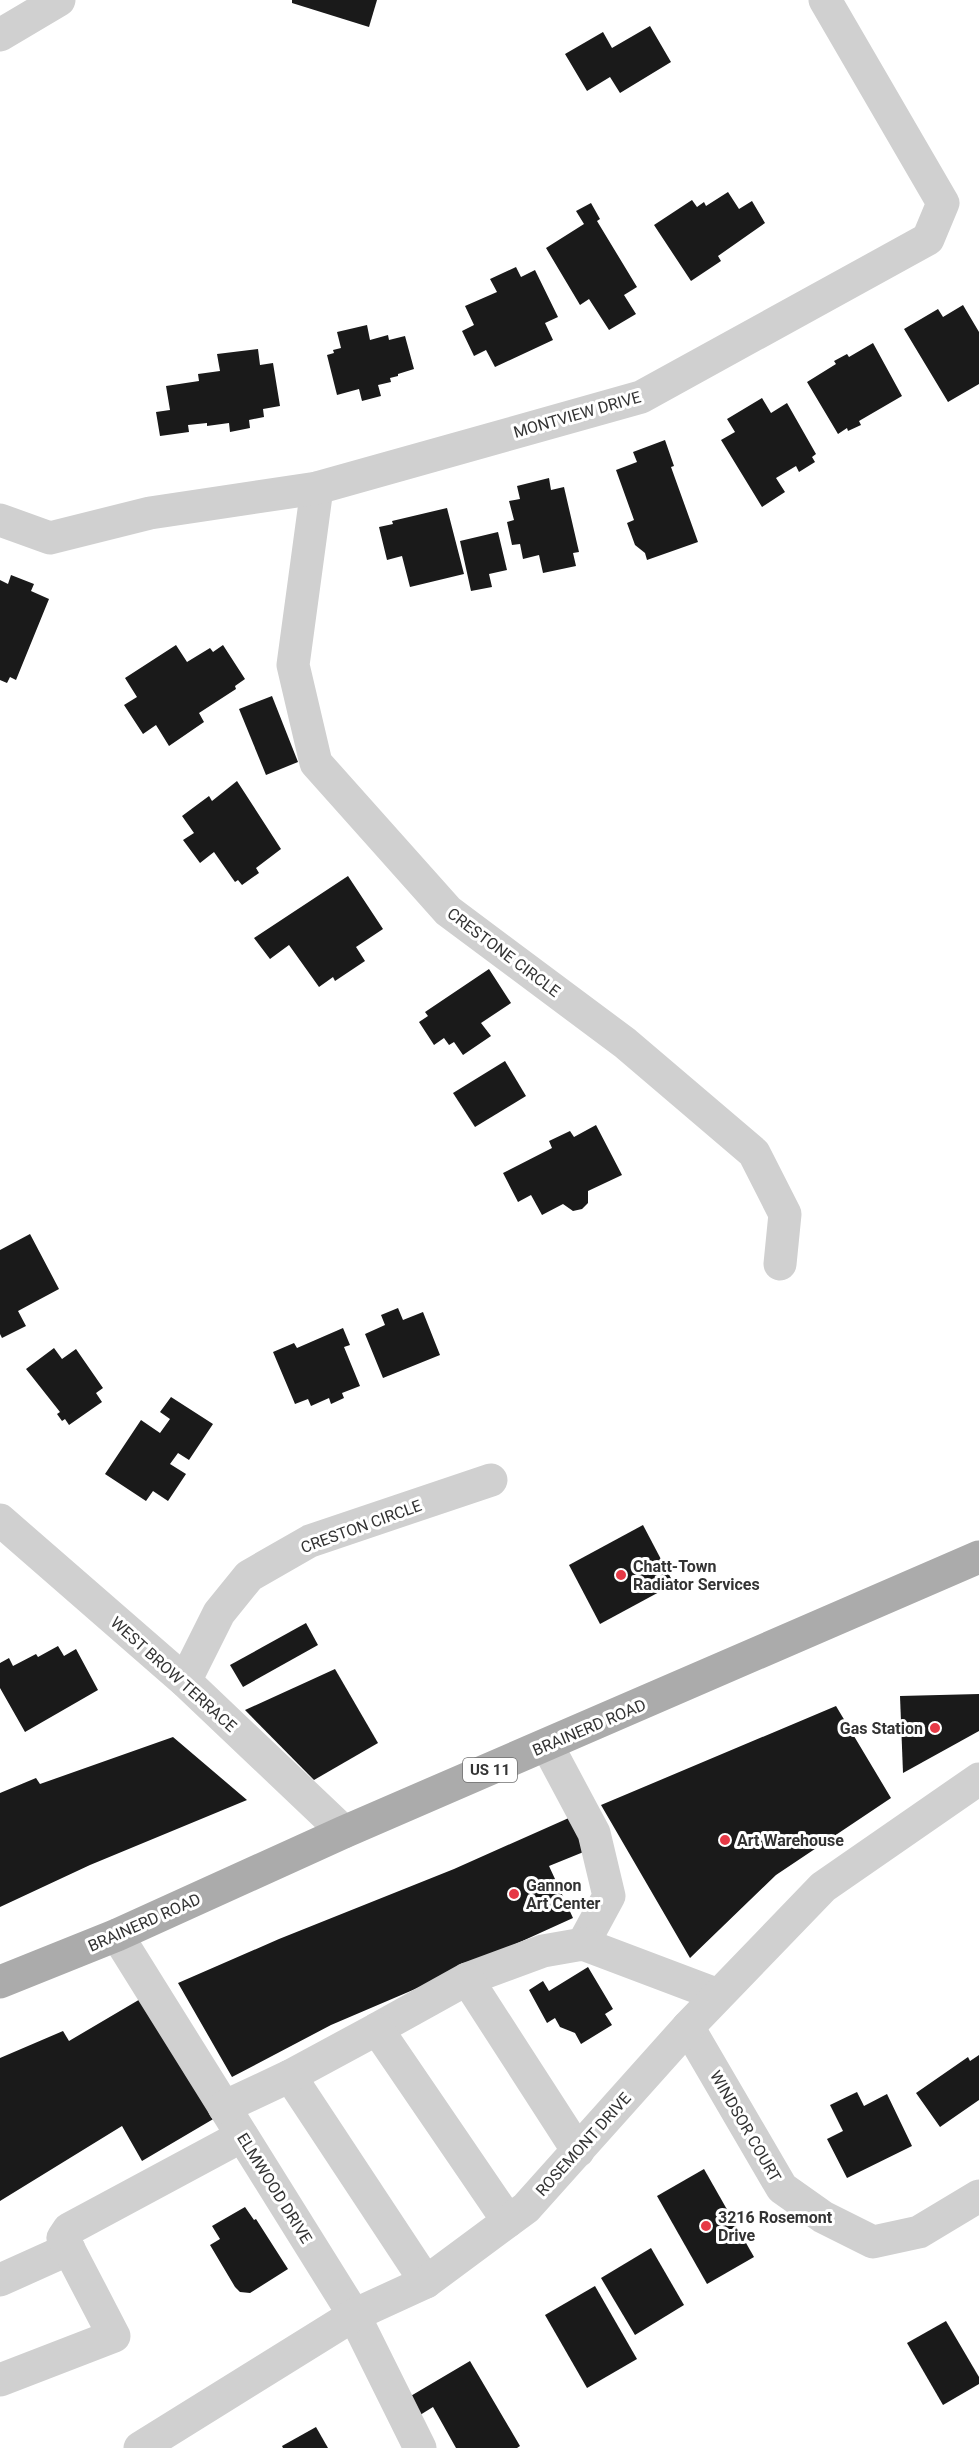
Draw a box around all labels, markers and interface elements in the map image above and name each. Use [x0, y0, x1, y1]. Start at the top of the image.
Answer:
street label: MONTVIEW DRIVE [511, 387, 643, 442]
street label: CRESTONE CIRCLE [443, 904, 564, 1001]
street label: CRESTON CIRCLE [298, 1496, 424, 1557]
place label: Chatt-Town Radiator Services [633, 1557, 760, 1594]
marker: Chatt-Town Radiator Services [614, 1568, 628, 1582]
street label: WEST BROW TERRACE [107, 1613, 241, 1736]
street label: BRAINERD ROAD [530, 1695, 649, 1760]
place label: Gas Station [840, 1719, 923, 1738]
marker: Gas Station [928, 1721, 942, 1735]
road number: US 11 [463, 1758, 517, 1782]
place label: Art Warehouse [737, 1831, 844, 1850]
marker: Art Warehouse [718, 1833, 732, 1847]
place label: Gannon Art Center [526, 1876, 601, 1913]
marker: Gannon Art Center [507, 1887, 521, 1901]
street label: BRAINERD ROAD [85, 1889, 203, 1956]
street label: WINDSOR COURT [706, 2067, 785, 2186]
street label: ROSEMONT DRIVE [532, 2089, 635, 2200]
street label: ELMWOOD DRIVE [233, 2130, 316, 2247]
place label: 3216 Rosemont Drive [718, 2208, 833, 2245]
marker: 3216 Rosemont Drive [699, 2219, 713, 2233]

